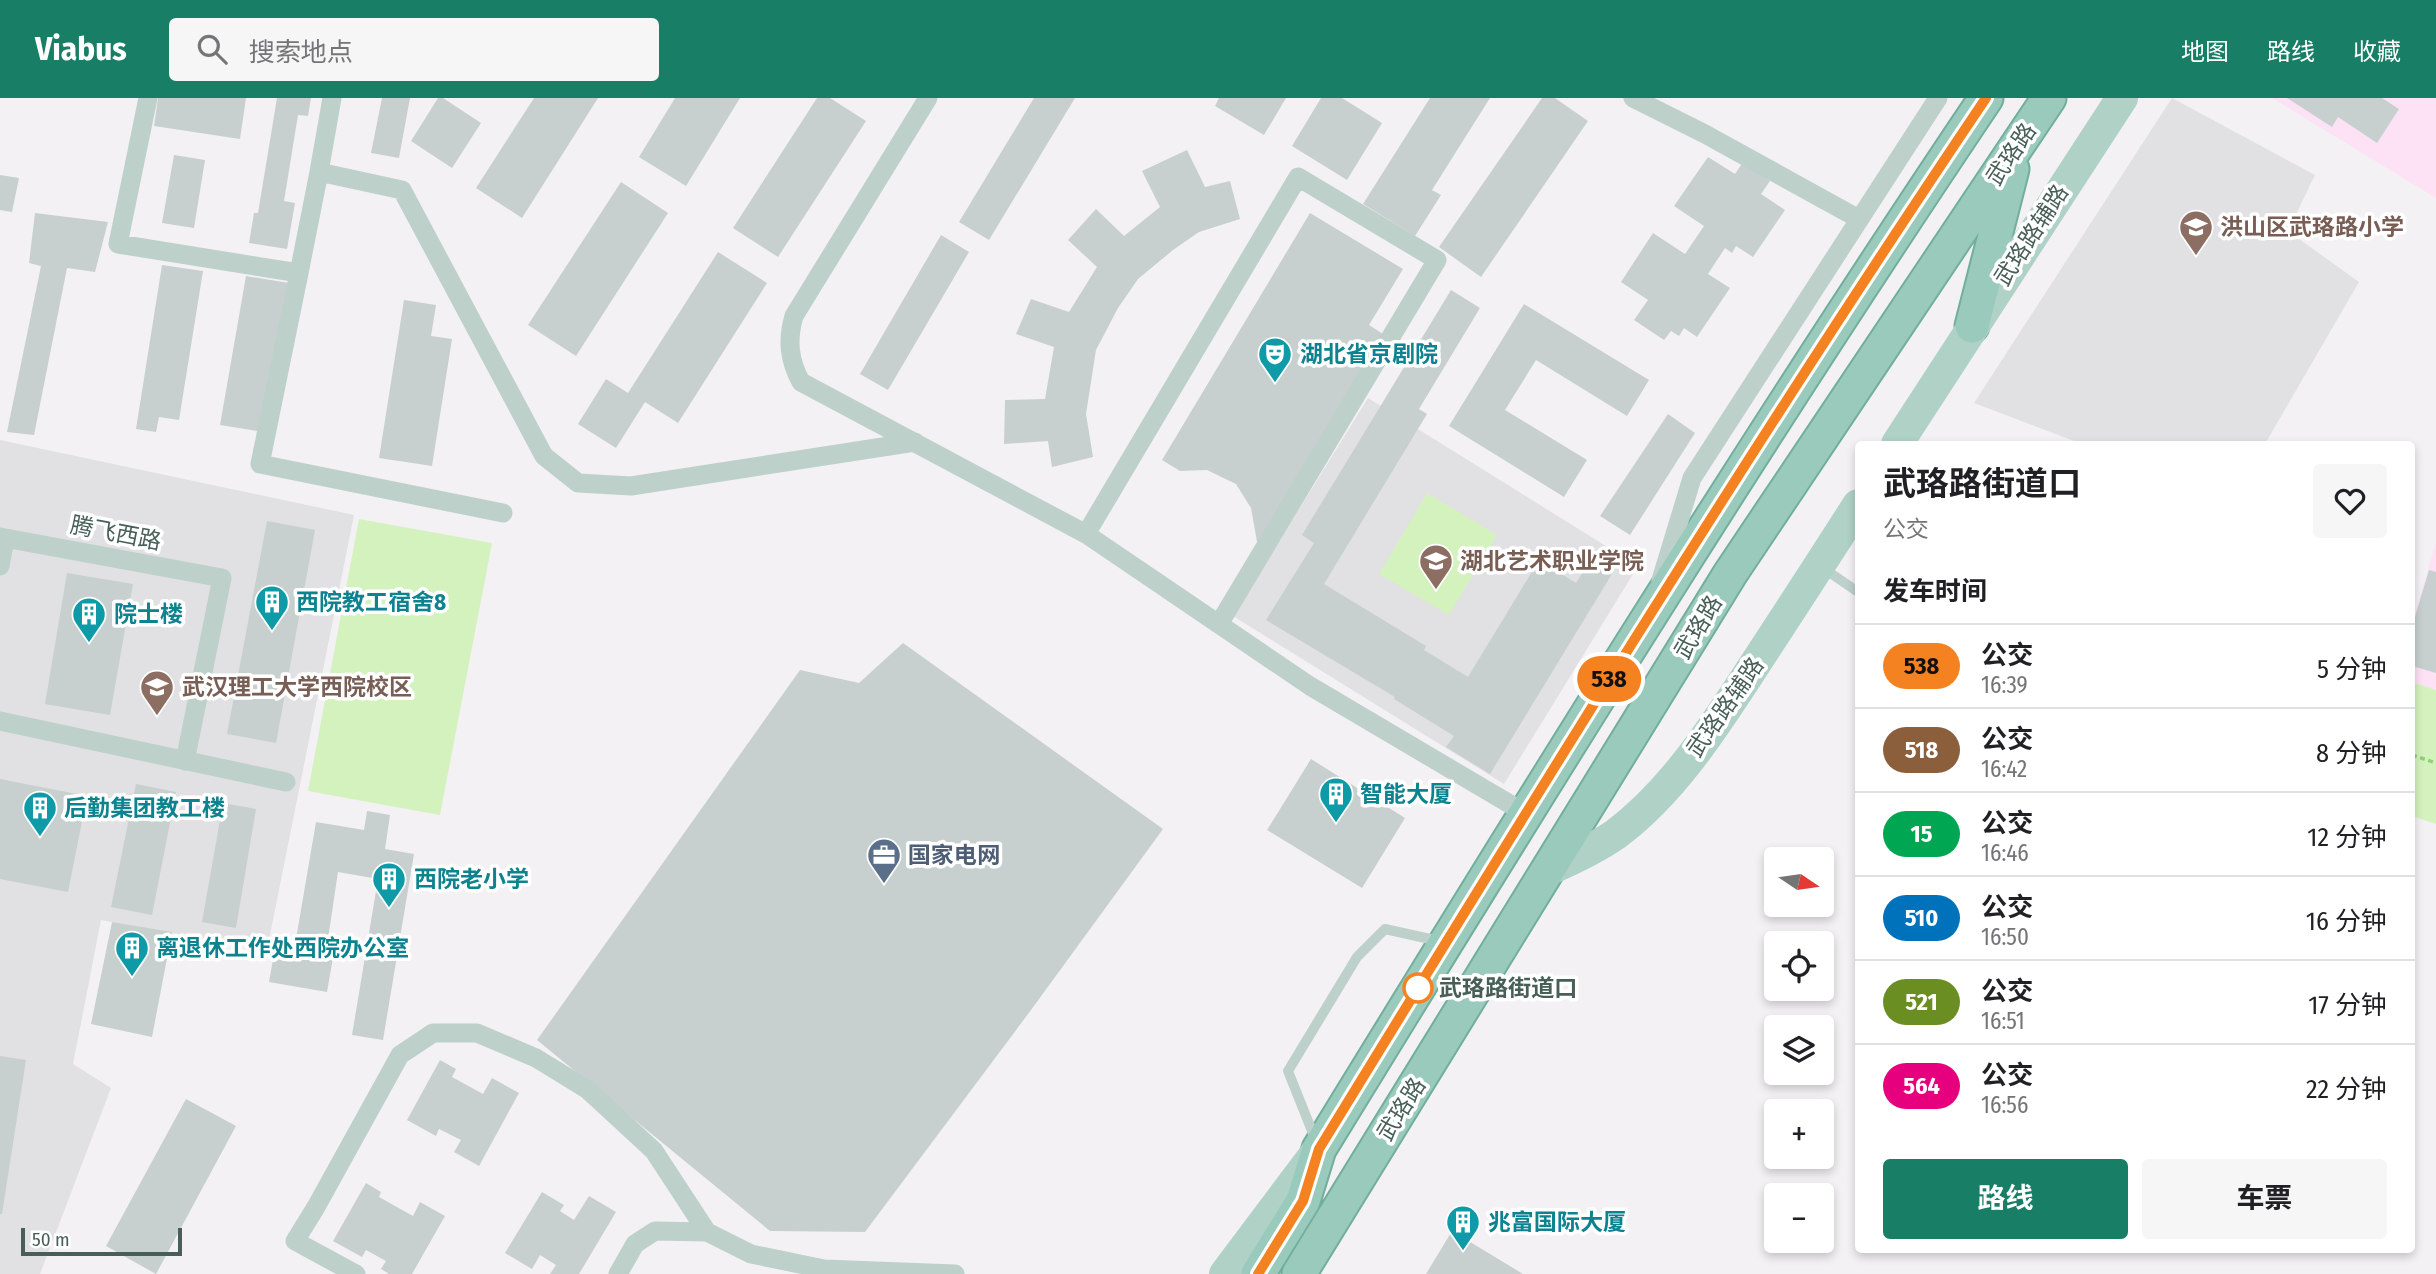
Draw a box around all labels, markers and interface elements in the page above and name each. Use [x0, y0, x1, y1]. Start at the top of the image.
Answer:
search box [169, 18, 659, 81]
text: Viabus [35, 29, 127, 69]
icon: search [193, 30, 231, 68]
text: 搜索地点 [249, 37, 353, 68]
text: 地图 [2181, 38, 2229, 66]
text: 路线 [2267, 38, 2315, 66]
text: 收藏 [2353, 38, 2401, 66]
street label: 武珞路 [1980, 118, 2042, 190]
street label: 武珞路辅路 [1988, 179, 2074, 291]
school or university icon: 洪山区武珞路小学 [2177, 208, 2215, 257]
place label: 洪山区武珞路小学 [2220, 213, 2404, 241]
theatre icon: 湖北省京剧院 [1256, 335, 1294, 384]
place label: 湖北省京剧院 [1300, 340, 1438, 368]
text: 武珞路街道口 [1883, 464, 2081, 504]
button: heart [2313, 464, 2387, 538]
street label: 腾飞西路 [68, 510, 164, 556]
text: 公交 [1883, 515, 1929, 543]
school or university icon: 湖北艺术职业学院 [1417, 542, 1455, 591]
place label: 湖北艺术职业学院 [1460, 547, 1644, 575]
text: 发车时间 [1883, 576, 1987, 607]
building icon: 西院教工宿舍8 [253, 583, 291, 632]
place label: 西院教工宿舍8 [296, 588, 446, 616]
street label: 武珞路 [1668, 590, 1728, 664]
building icon: 院士楼 [70, 595, 108, 644]
place label: 院士楼 [114, 600, 183, 628]
text: 公交 [1981, 640, 2033, 671]
street label: 武珞路辅路 [1681, 652, 1769, 762]
text: 538 [1904, 652, 1939, 680]
text: 5 分钟 [2317, 654, 2387, 685]
line badge: 538 [1569, 656, 1649, 702]
text: 538 [1591, 665, 1627, 693]
school or university icon: 武汉理工大学西院校区 [138, 668, 176, 717]
text: 16:39 [1981, 671, 2028, 699]
place label: 武汉理工大学西院校区 [182, 673, 412, 701]
text: 公交 [1981, 724, 2033, 755]
text: 518 [1905, 736, 1938, 764]
text: 8 分钟 [2316, 738, 2387, 769]
text: 16:42 [1981, 755, 2027, 783]
building icon: 智能大厦 [1317, 775, 1355, 824]
place label: 智能大厦 [1360, 780, 1452, 808]
building icon: 后勤集团教工楼 [21, 789, 59, 838]
place label: 后勤集团教工楼 [64, 794, 225, 822]
text: 公交 [1981, 808, 2033, 839]
text: 15 [1911, 820, 1932, 848]
text: 12 分钟 [2307, 822, 2387, 853]
office icon: 国家电网 [865, 836, 903, 885]
text: 16:46 [1981, 839, 2029, 867]
place label: 国家电网 [908, 841, 1000, 869]
north arrow [1764, 847, 1834, 917]
map controls [1764, 847, 1834, 1253]
building icon: 西院老小学 [370, 860, 408, 909]
place label: 西院老小学 [414, 865, 529, 893]
text: 公交 [1981, 892, 2033, 923]
text: 510 [1905, 904, 1938, 932]
text: 16 分钟 [2306, 906, 2387, 937]
text: 16:50 [1981, 923, 2029, 951]
building icon: 离退休工作处西院办公室 [113, 929, 151, 978]
button: locate [1764, 931, 1834, 1001]
place label: 离退休工作处西院办公室 [156, 934, 409, 962]
marker: 武珞路街道口 [1403, 973, 1433, 1003]
place label: 武珞路街道口 [1439, 974, 1577, 1002]
text: 公交 [1981, 976, 2033, 1007]
text: 521 [1905, 988, 1938, 1016]
text: 17 分钟 [2308, 990, 2387, 1021]
text: 16:51 [1981, 1007, 2025, 1035]
button: layers [1764, 1015, 1834, 1085]
text: 公交 [1981, 1060, 2033, 1091]
street label: 武珞路 [1371, 1072, 1431, 1146]
text: 564 [1903, 1072, 1940, 1100]
text: 22 分钟 [2306, 1074, 2387, 1105]
text: 16:56 [1981, 1091, 2028, 1119]
button: + [1764, 1099, 1834, 1169]
button: 路线 [1883, 1159, 2128, 1239]
button: 车票 [2142, 1159, 2387, 1239]
button: − [1764, 1183, 1834, 1253]
building icon: 兆富国际大厦 [1444, 1203, 1482, 1252]
place label: 兆富国际大厦 [1488, 1208, 1626, 1236]
scale bar [21, 1225, 182, 1257]
text: 50 m [32, 1228, 70, 1251]

